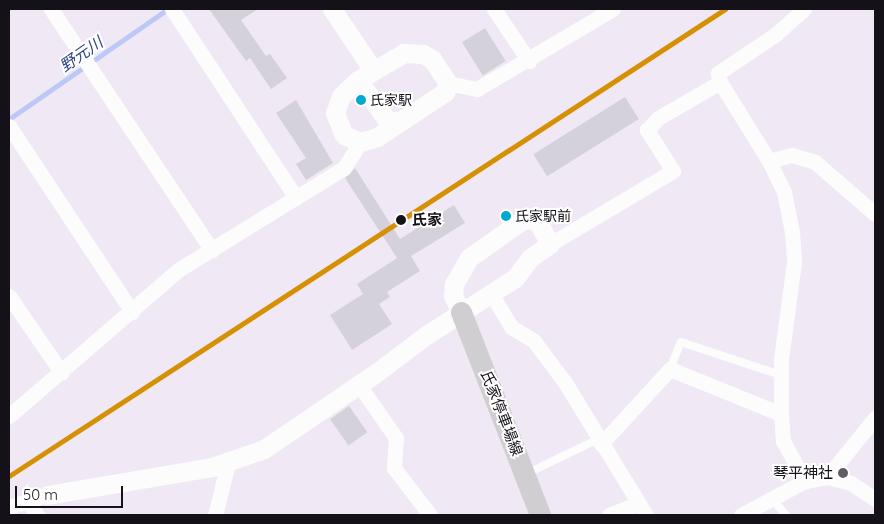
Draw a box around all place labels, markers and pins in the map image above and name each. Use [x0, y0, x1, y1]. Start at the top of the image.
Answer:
place label: 氏家駅 [370, 92, 412, 108]
marker: 氏家駅 [356, 95, 366, 105]
place label: 氏家駅前 [515, 208, 571, 224]
place label: 氏家 [412, 211, 442, 229]
marker: 氏家駅前 [501, 211, 511, 221]
marker: 氏家 [394, 213, 408, 227]
place label: 琴平神社 [773, 464, 833, 482]
marker: 琴平神社 [837, 467, 849, 479]

